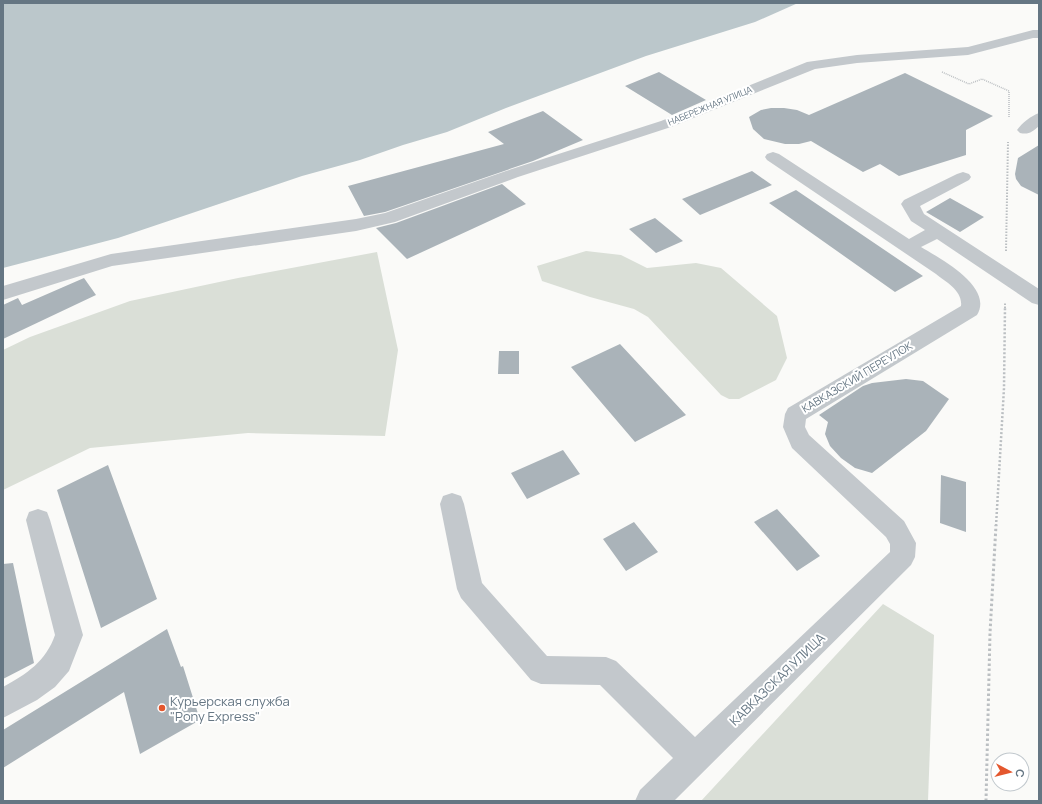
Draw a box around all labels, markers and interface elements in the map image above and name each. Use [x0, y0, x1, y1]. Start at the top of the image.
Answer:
street label: НАБЕРЕЖНАЯ УЛИЦА [666, 83, 754, 128]
street label: КАВКАЗСКИЙ ПЕРЕУЛОК [799, 337, 915, 416]
street label: КАВКАЗСКАЯ УЛИЦА [725, 629, 829, 729]
place label: Курьерская служба "Pony Express" [170, 692, 290, 725]
marker: Курьерская служба "Pony Express" [157, 703, 167, 713]
north arrow [990, 752, 1030, 792]
text: С [1012, 768, 1028, 778]

